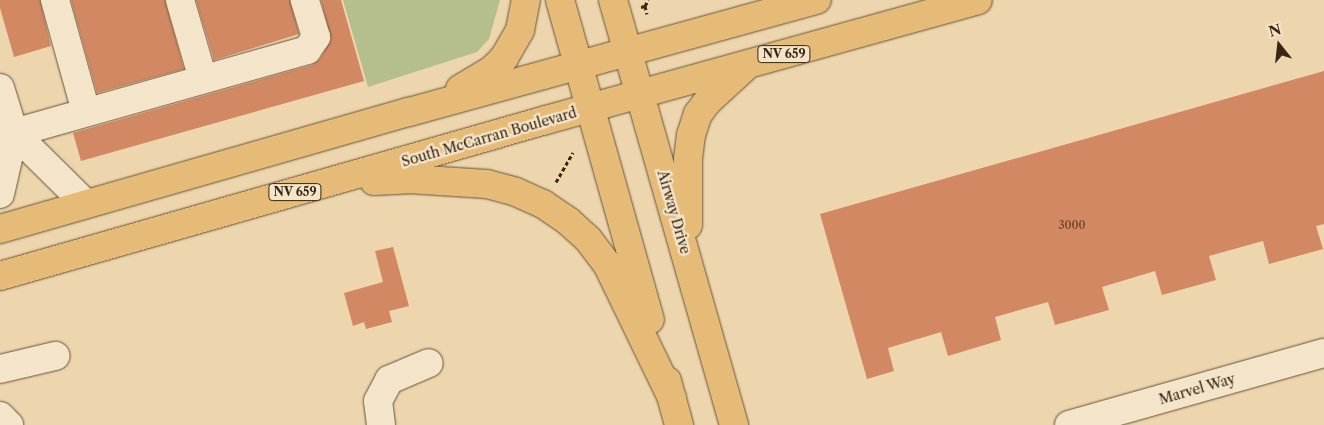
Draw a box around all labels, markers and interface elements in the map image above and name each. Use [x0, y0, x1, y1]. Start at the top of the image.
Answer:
north arrow [1254, 20, 1304, 70]
text: N [1267, 20, 1283, 41]
road number: NV 659 [756, 44, 812, 64]
street label: South McCarran Boulevard [399, 104, 579, 170]
street label: Airway Drive [654, 168, 694, 256]
road number: NV 659 [268, 182, 322, 202]
house number: 3000 [1059, 218, 1085, 232]
street label: Marvel Way [1157, 370, 1237, 408]

